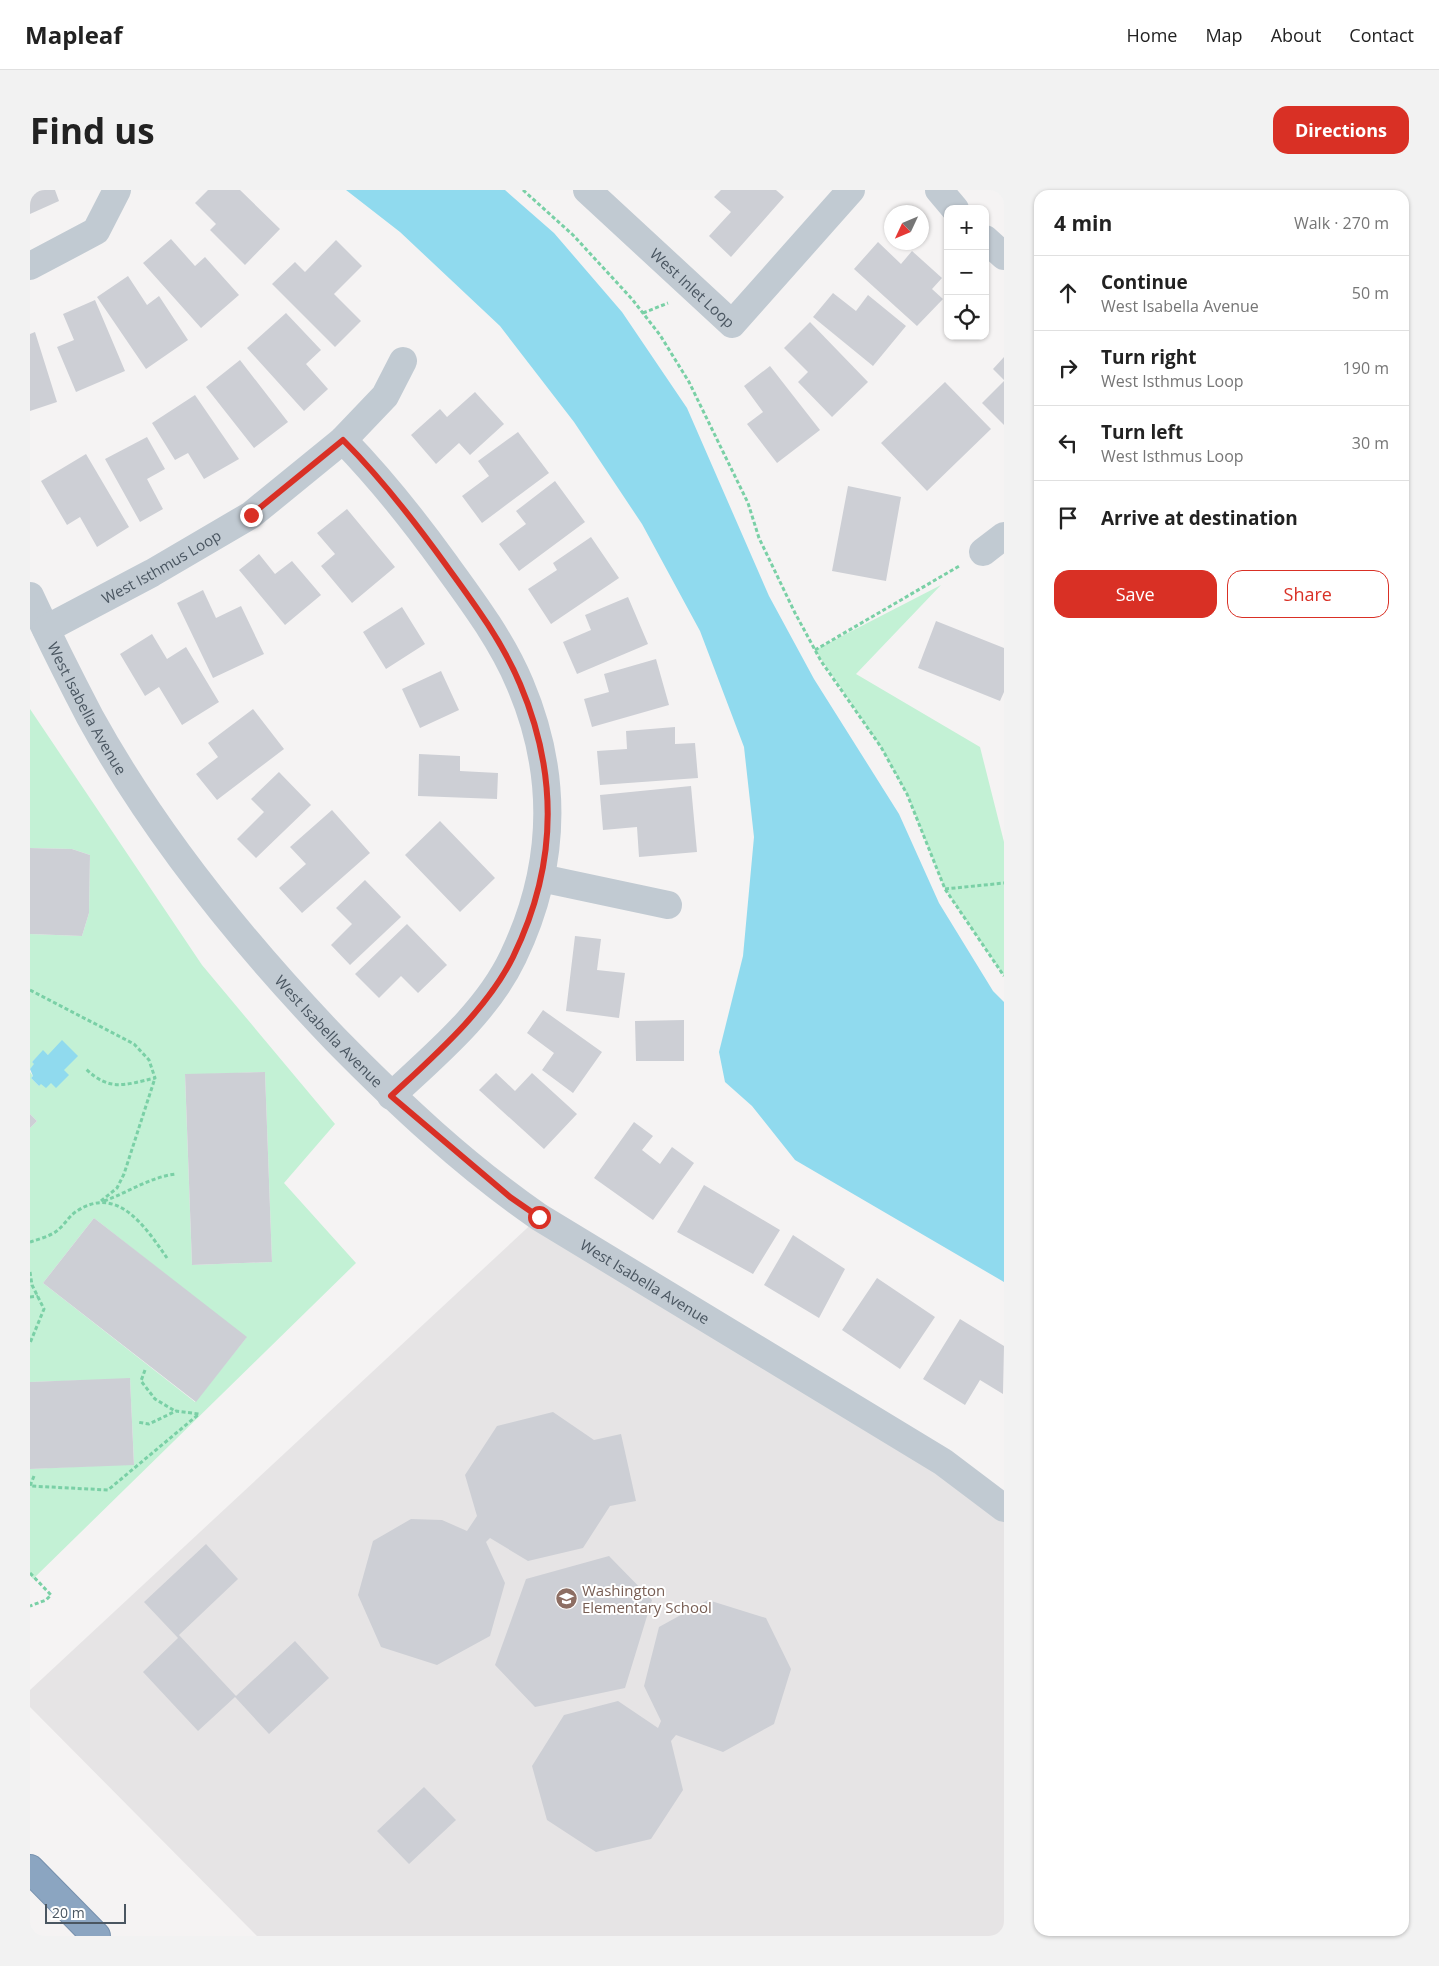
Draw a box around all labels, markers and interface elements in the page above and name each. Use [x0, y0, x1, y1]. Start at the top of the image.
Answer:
text: Mapleaf [25, 18, 123, 51]
text: Home [1127, 23, 1177, 47]
text: Map [1205, 23, 1243, 47]
text: About [1271, 23, 1321, 47]
text: Contact [1349, 23, 1414, 47]
button: Directions [1273, 106, 1409, 154]
text: Find us [30, 107, 155, 154]
north arrow [884, 205, 929, 250]
map controls [944, 205, 989, 340]
button: + [944, 205, 989, 250]
text: 4 min [1054, 209, 1112, 237]
text: Walk · 270 m [1294, 212, 1389, 234]
street label: West Inlet Loop [646, 243, 739, 332]
button: − [944, 250, 989, 295]
text: Continue [1101, 269, 1188, 295]
icon: ahead [1054, 279, 1082, 307]
text: 50 m [1352, 282, 1389, 304]
button: locate [944, 295, 989, 340]
text: West Isabella Avenue [1101, 295, 1259, 317]
text: Turn right [1101, 344, 1196, 370]
icon: right [1054, 354, 1082, 382]
text: 190 m [1343, 357, 1389, 379]
text: West Isthmus Loop [1101, 370, 1244, 392]
text: Turn left [1101, 419, 1183, 445]
icon: left [1054, 429, 1082, 457]
text: 30 m [1352, 432, 1389, 454]
text: West Isthmus Loop [1101, 445, 1244, 467]
route end [240, 504, 263, 527]
icon: arrive [1054, 504, 1082, 532]
text: Arrive at destination [1101, 505, 1298, 531]
street label: West Isthmus Loop [98, 525, 224, 608]
button: Save [1054, 570, 1217, 618]
button: Share [1227, 570, 1389, 618]
street label: West Isabella Avenue [43, 638, 131, 778]
street label: West Isabella Avenue [271, 971, 388, 1091]
route start [528, 1206, 551, 1229]
street label: West Isabella Avenue [577, 1234, 714, 1328]
place label: Washington Elementary School [582, 1580, 712, 1617]
school or university icon: Washington Elementary School [554, 1587, 578, 1611]
scale bar [45, 1901, 126, 1924]
text: 20 m [52, 1903, 85, 1922]

